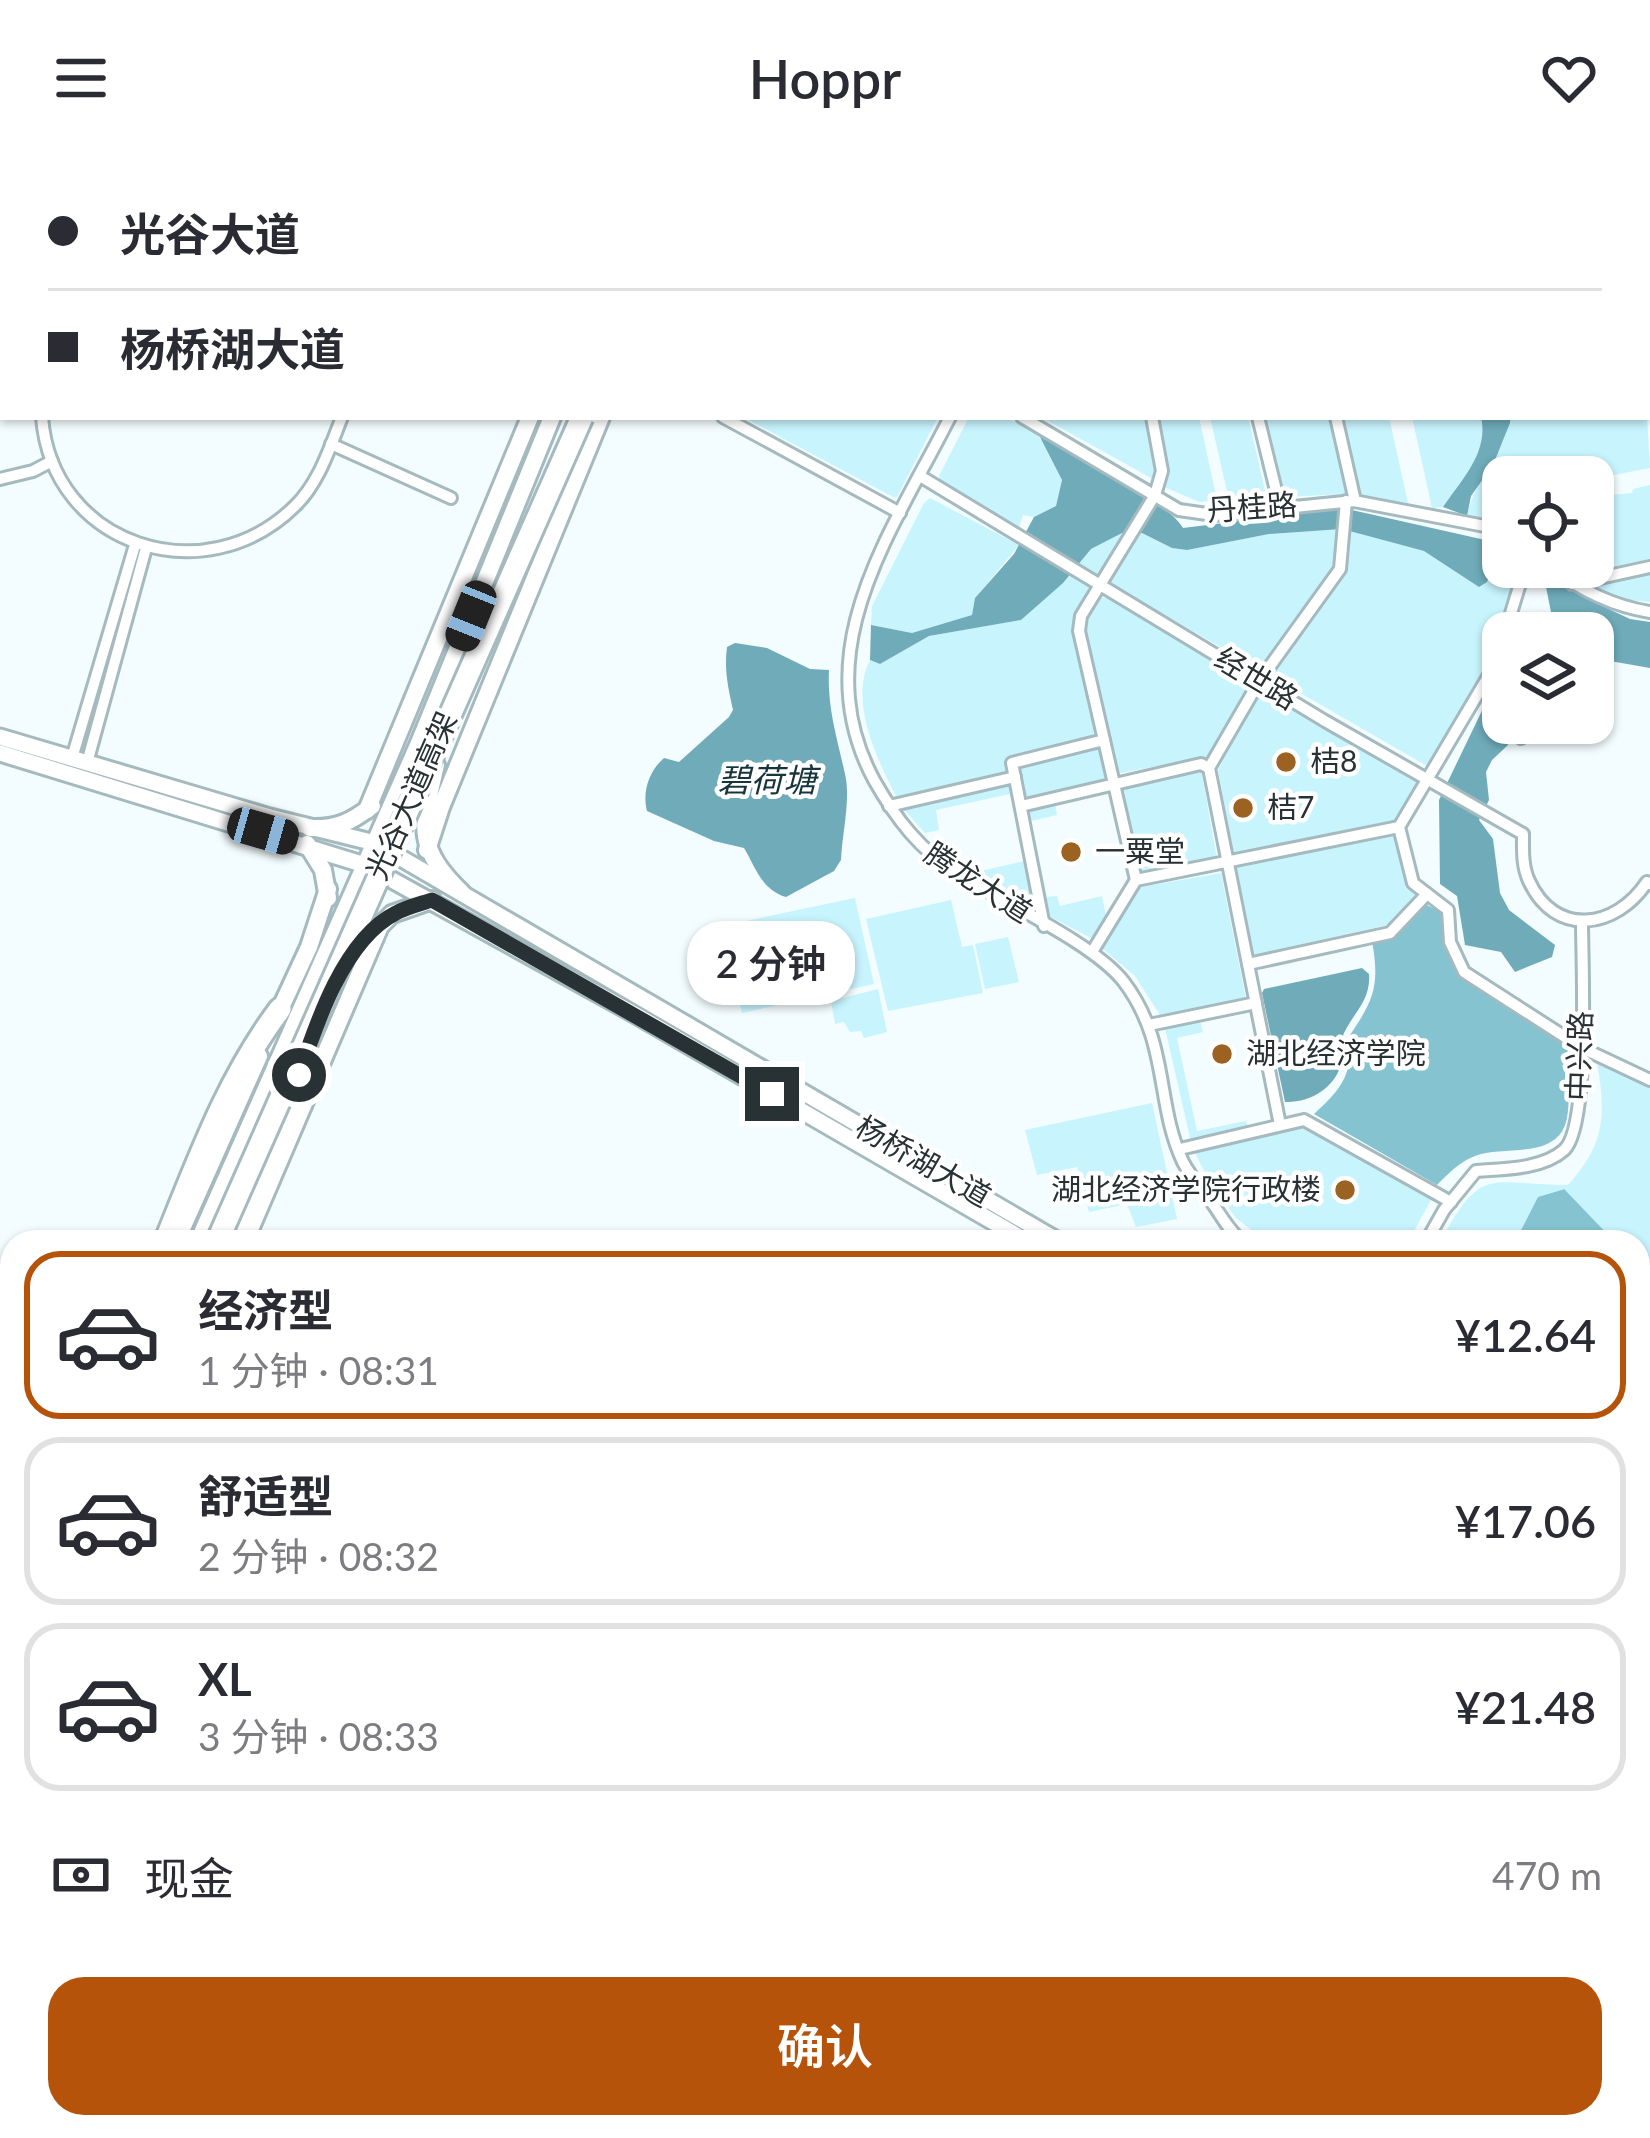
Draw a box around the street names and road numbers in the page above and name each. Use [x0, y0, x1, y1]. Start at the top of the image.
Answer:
street label: 丹桂路 [1206, 485, 1298, 527]
street label: 经世路 [1209, 639, 1305, 716]
street label: 光谷大道高架 [357, 706, 463, 885]
street label: 腾龙大道 [919, 834, 1039, 929]
street label: 中兴路 [1558, 1010, 1598, 1102]
street label: 杨桥湖大道 [850, 1107, 998, 1213]

